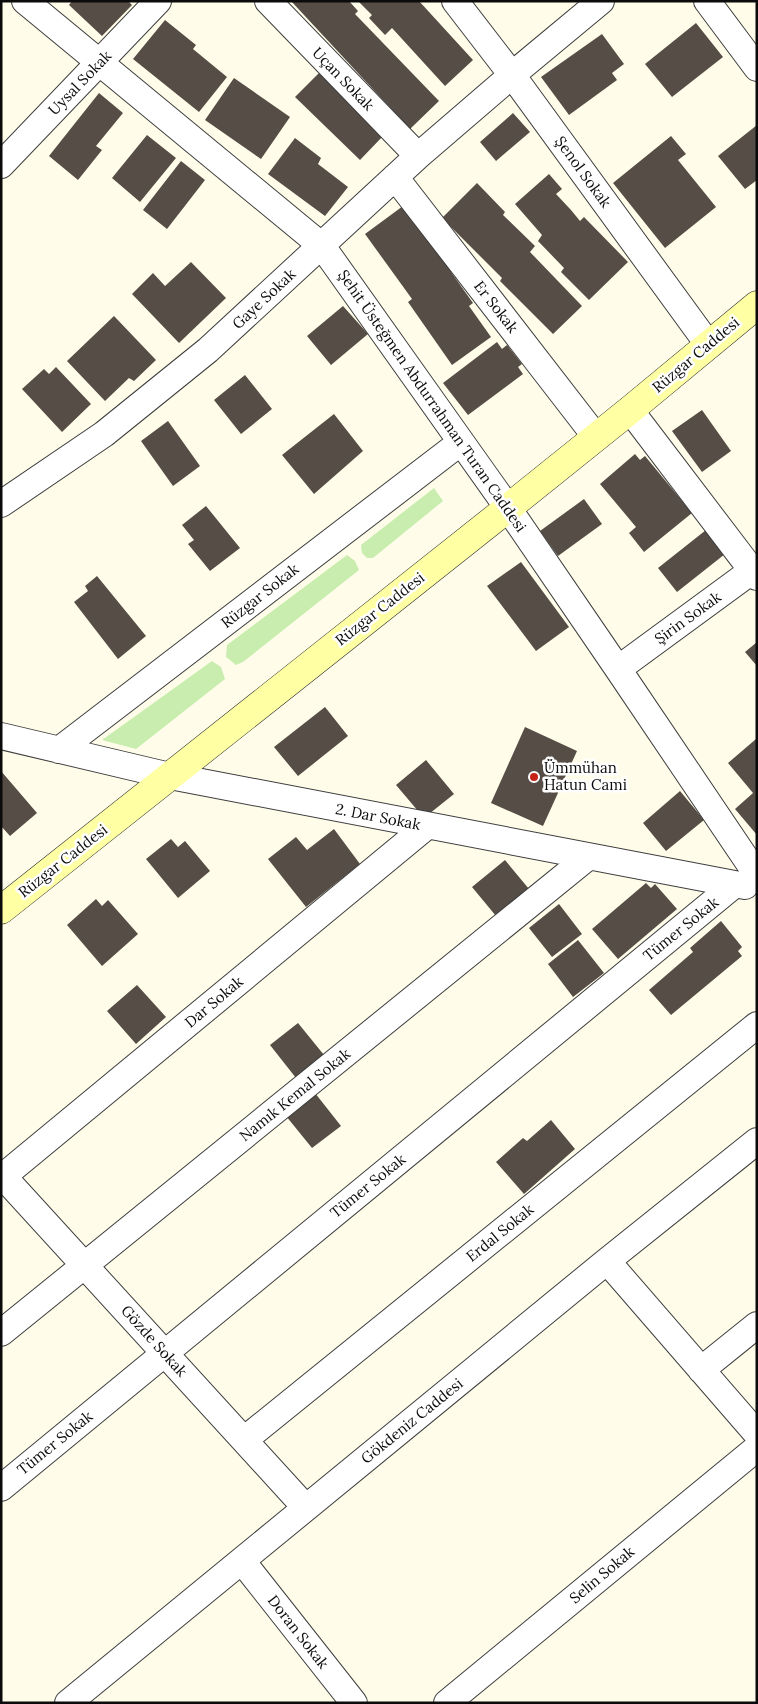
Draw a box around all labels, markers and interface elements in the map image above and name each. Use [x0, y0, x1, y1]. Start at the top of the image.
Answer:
street label: Uçan Sokak [308, 43, 378, 114]
street label: Uysal Sokak [44, 46, 115, 119]
street label: Şenol Sokak [551, 132, 616, 211]
street label: Gaye Sokak [228, 264, 299, 333]
street label: Şehit Üsteğmen Abdurrahman Turan Caddesi [334, 266, 531, 535]
street label: Er Sokak [470, 277, 523, 337]
street label: Rüzgar Caddesi [648, 313, 743, 397]
street label: Rüzgar Sokak [217, 559, 302, 632]
street label: Rüzgar Caddesi [331, 568, 428, 649]
street label: Şirin Sokak [651, 587, 725, 648]
place label: Ümmühan Hatun Cami [544, 758, 627, 794]
marker: Ümmühan Hatun Cami [528, 771, 540, 783]
street label: 2. Dar Sokak [334, 799, 422, 834]
street label: Rüzgar Caddesi [14, 820, 111, 901]
street label: Tümer Sokak [639, 892, 722, 965]
street label: Dar Sokak [181, 972, 247, 1032]
street label: Namık Kemal Sokak [235, 1044, 354, 1145]
street label: Tümer Sokak [326, 1149, 409, 1222]
street label: Erdal Sokak [462, 1200, 537, 1266]
street label: Gözde Sokak [117, 1301, 192, 1380]
street label: Gökdeniz Caddesi [357, 1374, 466, 1468]
street label: Tümer Sokak [13, 1406, 96, 1479]
street label: Selin Sokak [565, 1542, 638, 1607]
street label: Doran Sokak [264, 1591, 333, 1672]

